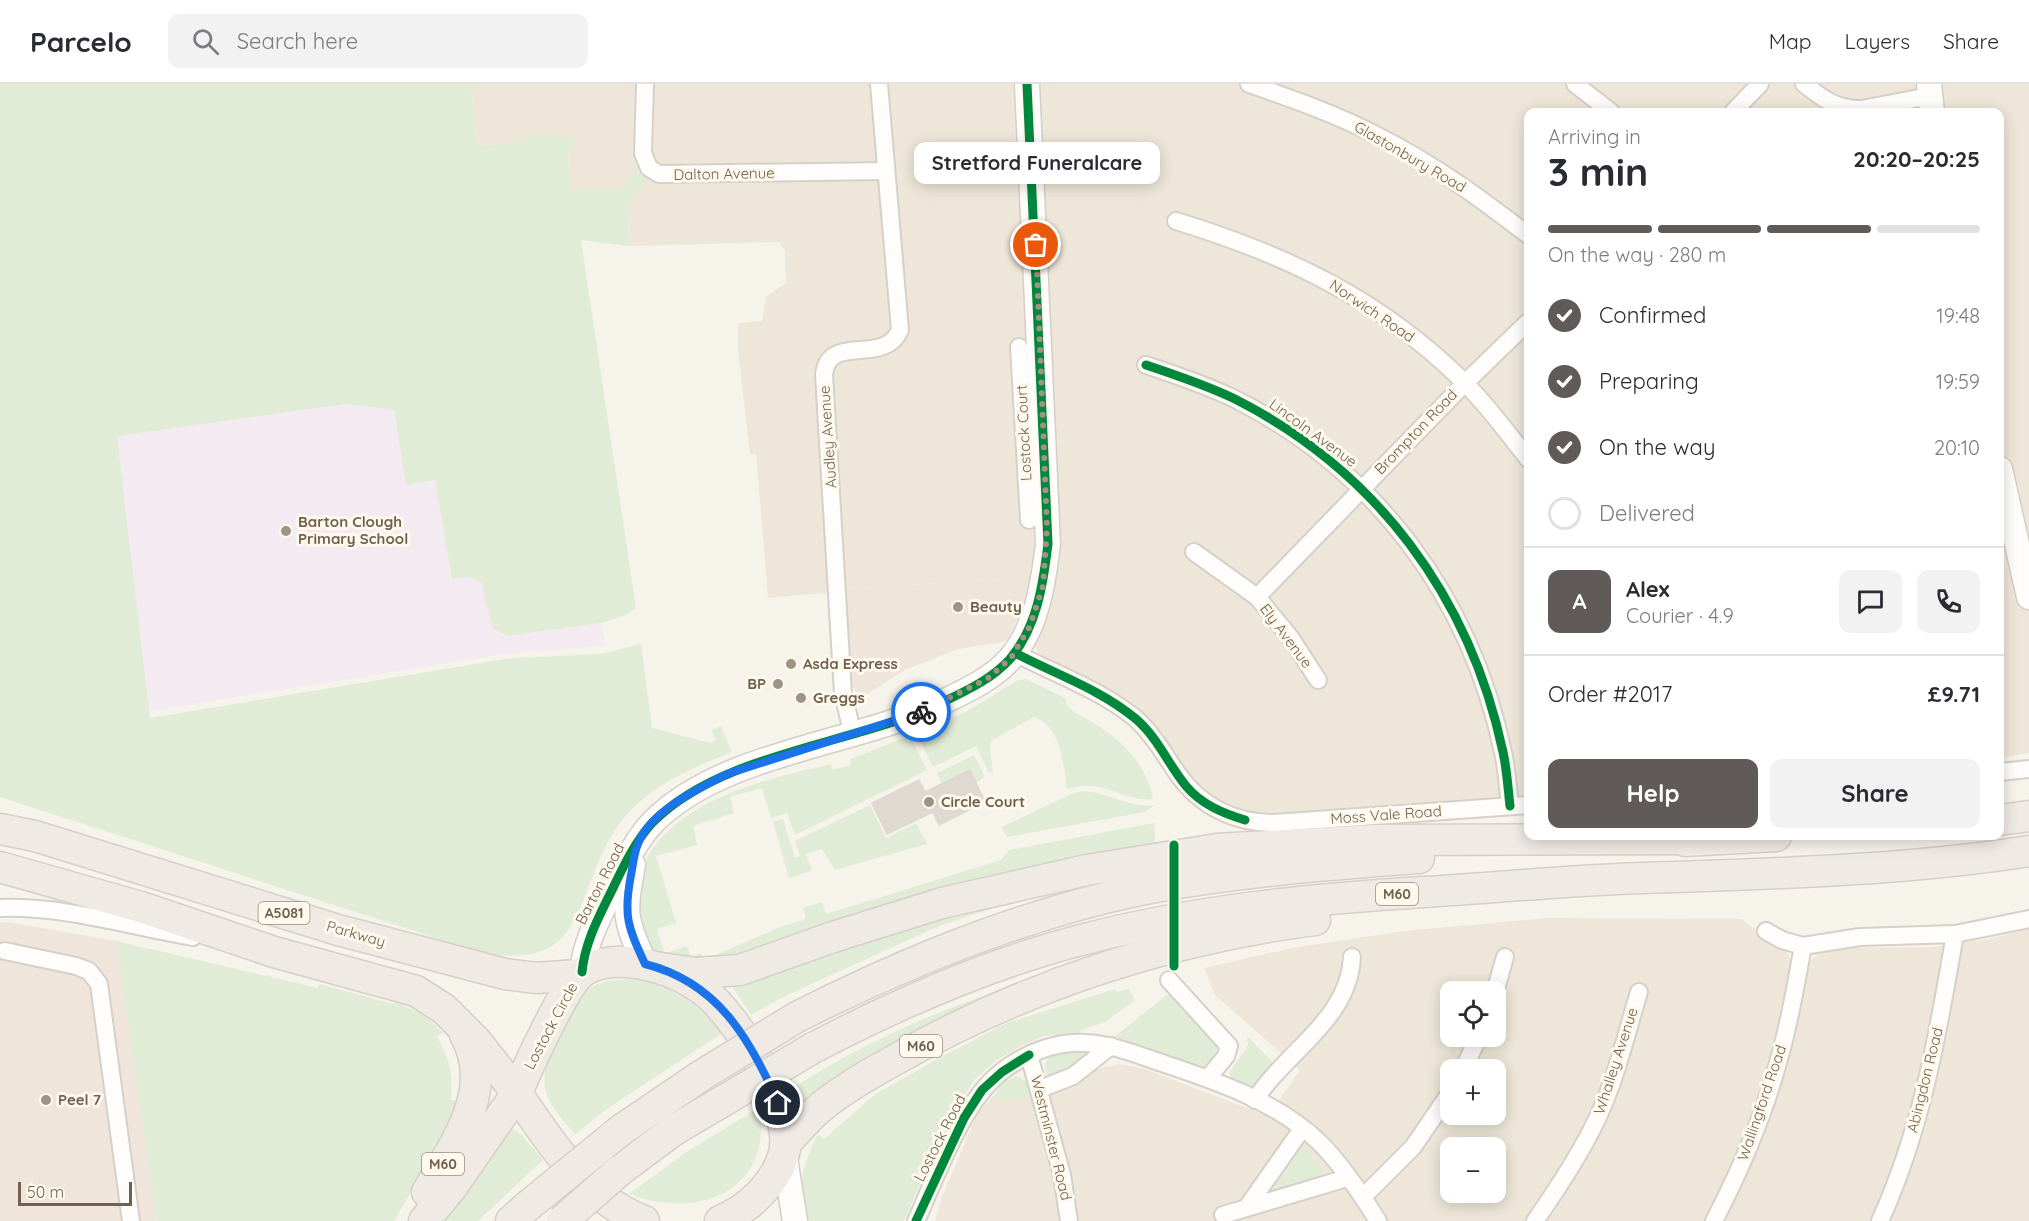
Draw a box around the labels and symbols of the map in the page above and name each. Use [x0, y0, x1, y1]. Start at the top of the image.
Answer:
street label: Glastonbury Road [1351, 117, 1470, 196]
callout: Stretford Funeralcare [913, 143, 1159, 185]
street label: Dalton Avenue [673, 163, 775, 184]
pin [1010, 219, 1061, 270]
street label: Norwich Road [1326, 275, 1418, 346]
street label: Lostock Court [1011, 384, 1036, 482]
street label: Audley Avenue [814, 385, 841, 489]
street label: Brompton Road [1370, 385, 1461, 478]
street label: Lincoln Avenue [1266, 394, 1361, 471]
place label: Barton Clough Primary School [298, 512, 408, 548]
marker: Barton Clough Primary School [279, 524, 293, 538]
place label: Beauty [970, 597, 1022, 616]
marker: Beauty [951, 600, 965, 614]
street label: Ely Avenue [1256, 600, 1317, 672]
place label: Asda Express [803, 654, 898, 673]
marker: Asda Express [784, 657, 798, 671]
place label: BP [747, 674, 766, 693]
marker: BP [771, 677, 785, 691]
courier [891, 682, 951, 742]
place label: Greggs [813, 688, 865, 707]
marker: Greggs [794, 691, 808, 705]
place label: Circle Court [941, 792, 1025, 811]
marker: Circle Court [922, 795, 936, 809]
street label: Moss Vale Road [1330, 801, 1442, 828]
street label: Barton Road [571, 840, 628, 928]
road number: M60 [1376, 883, 1418, 905]
road number: A5081 [258, 902, 310, 924]
street label: Parkway [324, 916, 388, 951]
street label: Lostock Circle [520, 979, 581, 1073]
street label: Whalley Avenue [1589, 1005, 1642, 1117]
street label: Abingdon Road [1902, 1025, 1947, 1135]
road number: M60 [900, 1035, 942, 1057]
street label: Wallingford Road [1733, 1042, 1790, 1163]
street label: Westminster Road [1027, 1073, 1076, 1202]
pin [752, 1077, 803, 1128]
place label: Peel 7 [58, 1090, 101, 1109]
street label: Lostock Road [909, 1091, 970, 1185]
marker: Peel 7 [39, 1093, 53, 1107]
road number: M60 [422, 1153, 464, 1175]
scale bar [18, 1179, 132, 1206]

